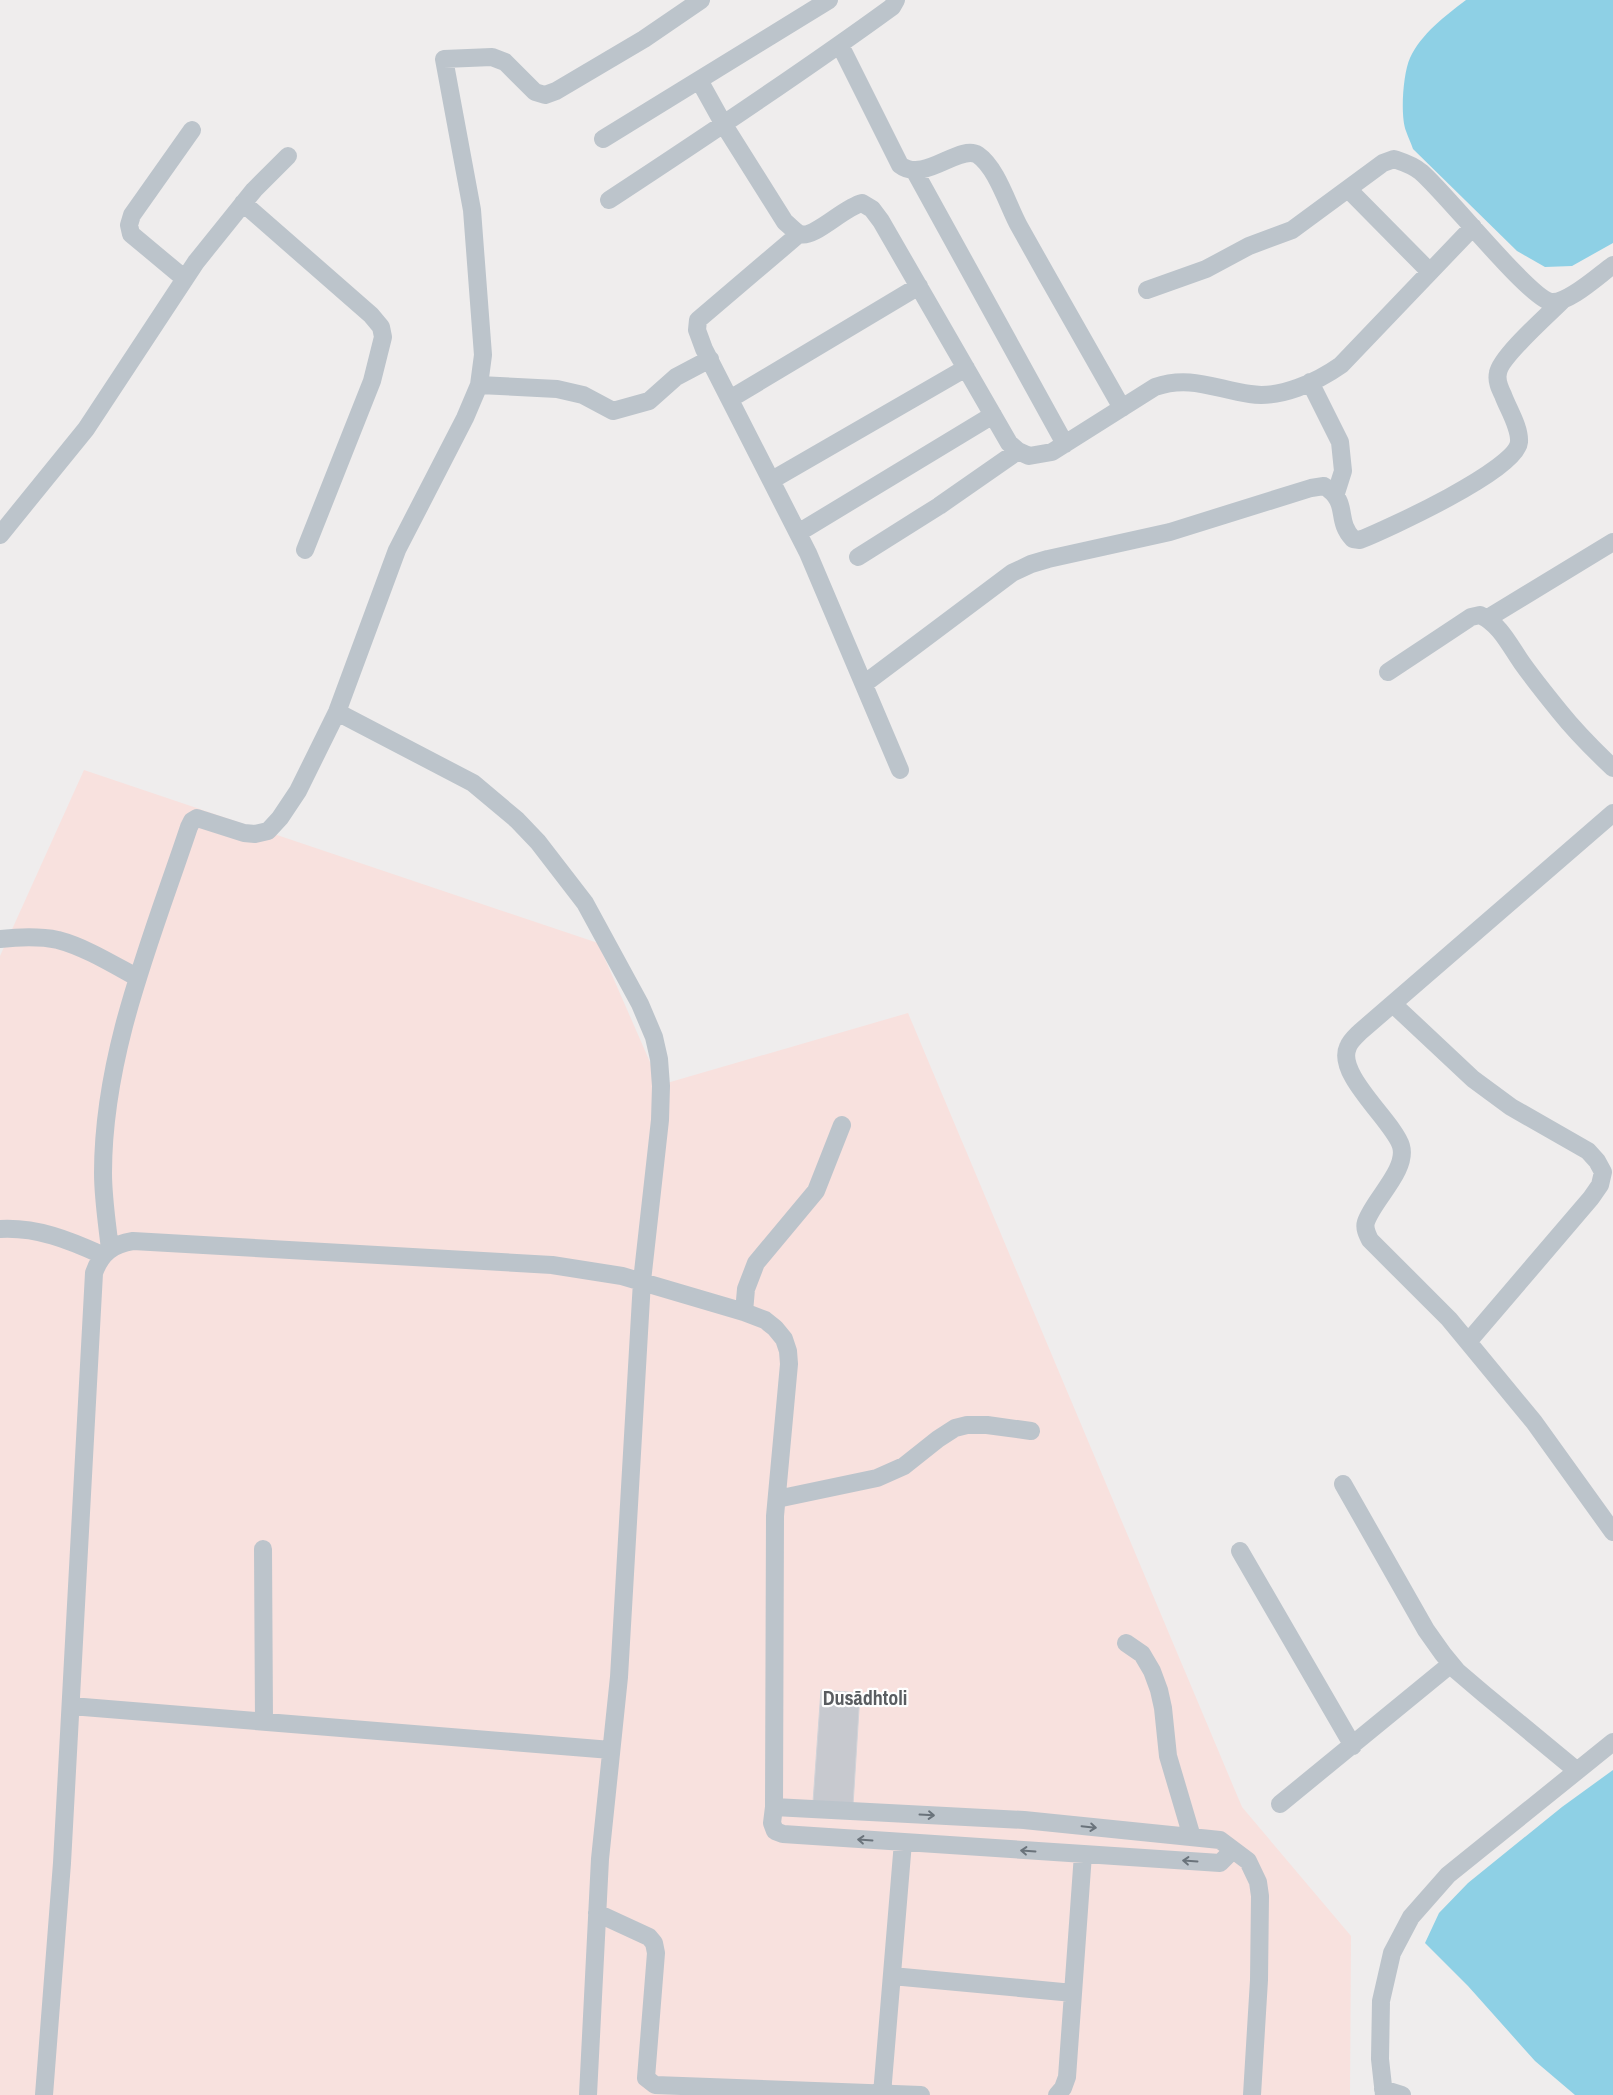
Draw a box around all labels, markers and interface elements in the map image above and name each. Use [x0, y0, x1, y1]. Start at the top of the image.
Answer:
district label: Dusādhtoli [823, 1684, 907, 1711]
one-way arrow [919, 1811, 935, 1820]
one-way arrow [1081, 1822, 1097, 1832]
one-way arrow [858, 1835, 874, 1844]
one-way arrow [1020, 1846, 1036, 1855]
one-way arrow [1182, 1857, 1198, 1866]

